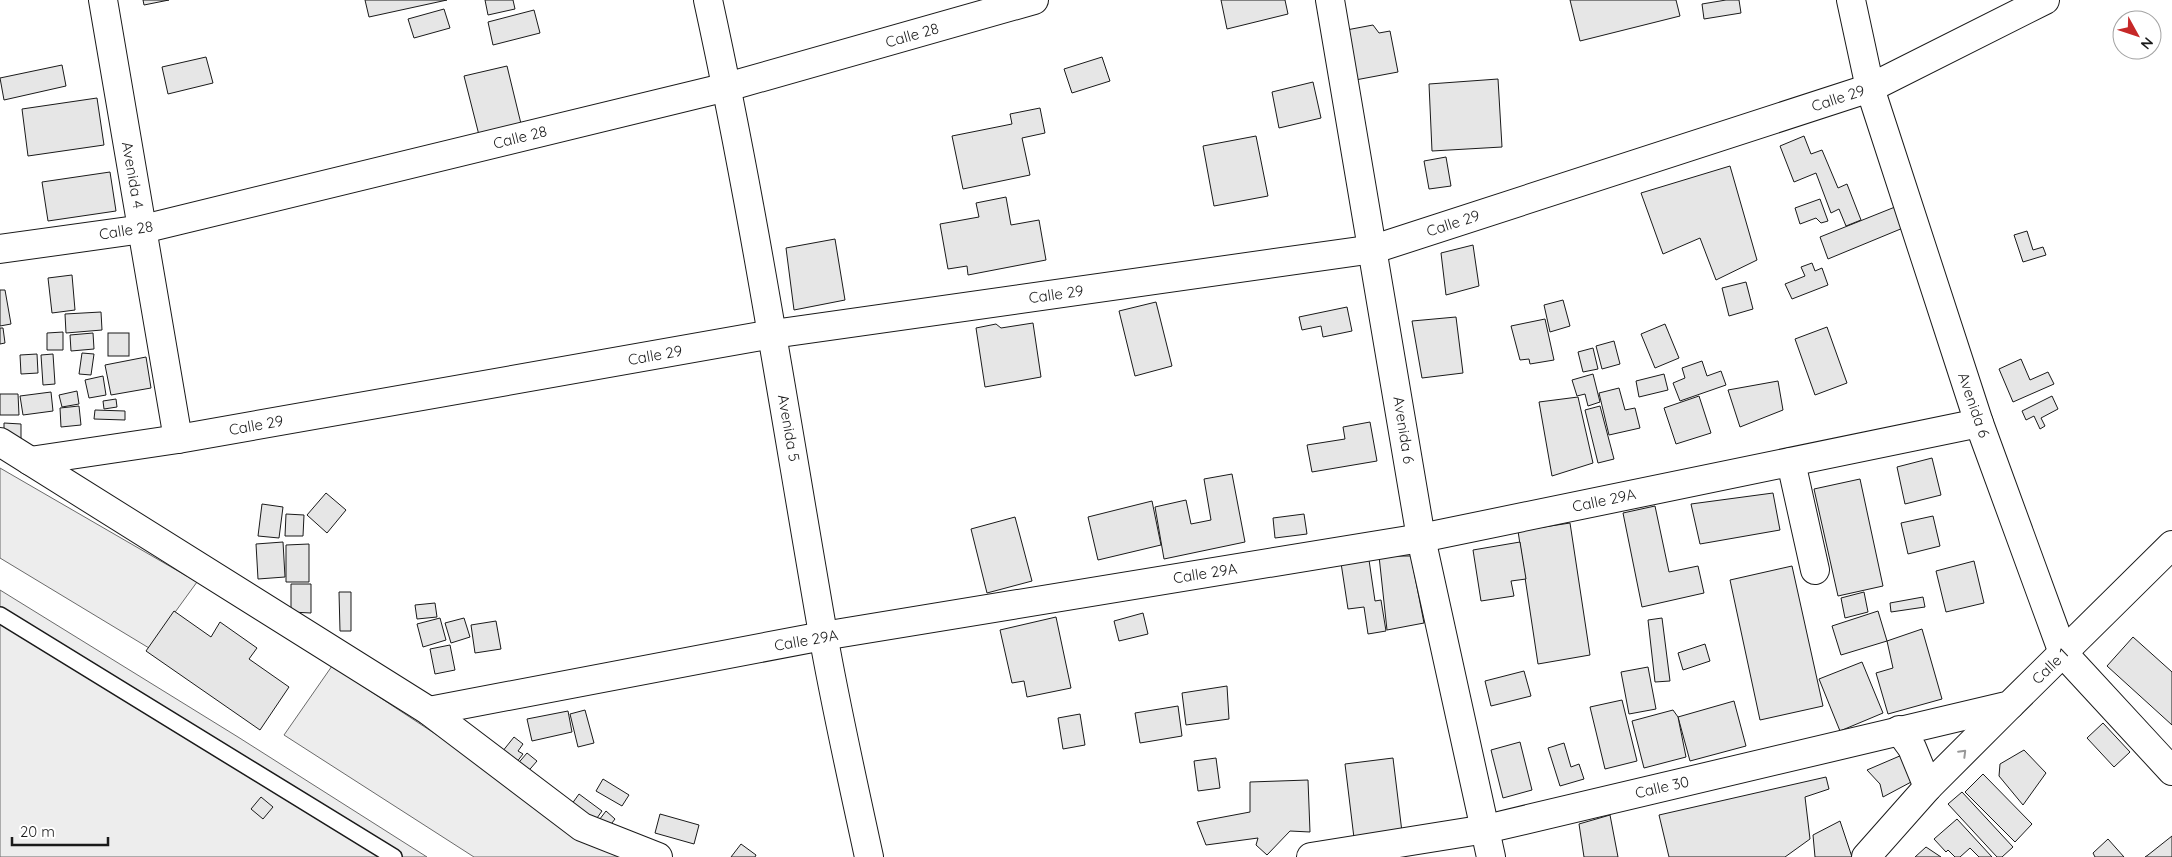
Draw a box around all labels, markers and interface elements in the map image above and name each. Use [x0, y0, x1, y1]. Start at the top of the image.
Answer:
north arrow [2112, 10, 2162, 60]
street label: Calle 28 [883, 18, 941, 52]
text: N [2137, 34, 2157, 53]
street label: Calle 29 [1809, 80, 1867, 116]
street label: Calle 28 [491, 121, 549, 153]
street label: Avenida 4 [118, 140, 148, 210]
street label: Calle 29 [1424, 205, 1482, 241]
street label: Calle 28 [98, 216, 154, 244]
street label: Calle 29 [1027, 281, 1085, 307]
street label: Calle 29 [626, 341, 684, 369]
street label: Avenida 6 [1954, 370, 1994, 440]
street label: Avenida 5 [774, 393, 804, 463]
street label: Avenida 6 [1389, 395, 1419, 465]
street label: Calle 29 [227, 411, 285, 439]
street label: Calle 29A [1570, 484, 1638, 516]
street label: Calle 29A [1172, 559, 1239, 587]
street label: Calle 29A [773, 625, 840, 655]
street label: Calle 1 [2028, 644, 2072, 688]
one-way arrow [1957, 749, 1966, 758]
street label: Calle 30 [1633, 772, 1691, 802]
scale bar [12, 814, 109, 846]
text: 20 m [20, 822, 55, 841]

